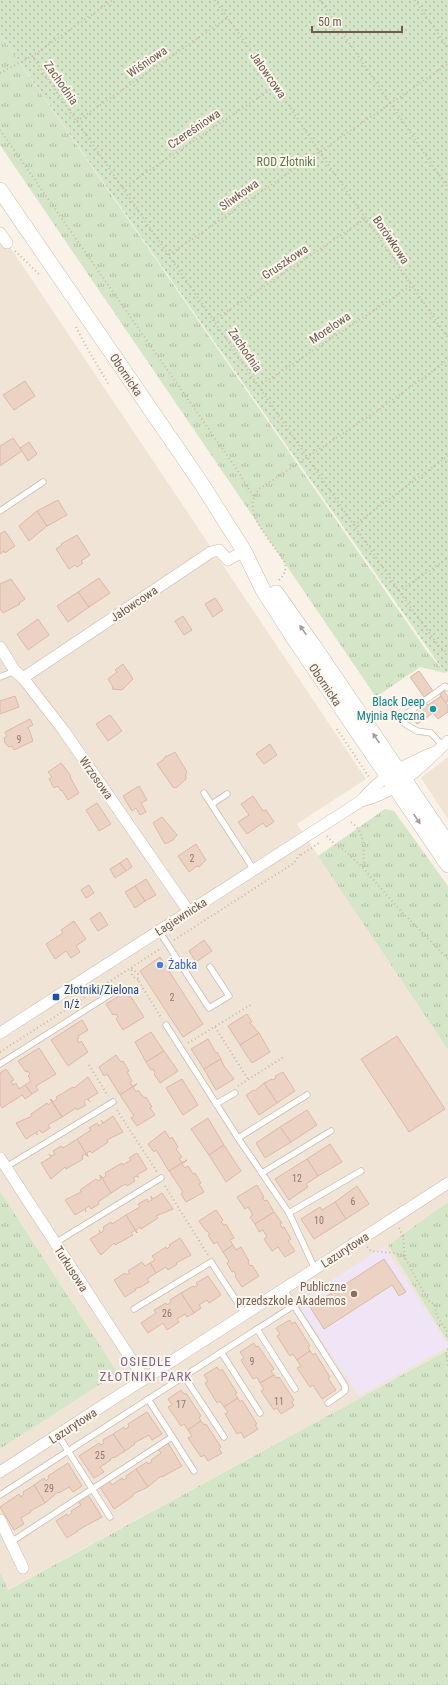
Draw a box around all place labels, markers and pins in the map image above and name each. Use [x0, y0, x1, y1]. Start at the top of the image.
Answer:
place label: Black Deep Myjnia Ręczna [357, 695, 425, 723]
marker: Black Deep Myjnia Ręczna [428, 704, 438, 714]
place label: Żabka [168, 957, 197, 972]
marker: Żabka [155, 960, 165, 970]
place label: Złotniki/Zielona n/ż [64, 983, 139, 1011]
marker: Złotniki/Zielona n/ż [51, 992, 61, 1002]
place label: Publiczne przedszkole Akademos [236, 1280, 346, 1308]
marker: Publiczne przedszkole Akademos [349, 1289, 359, 1299]

